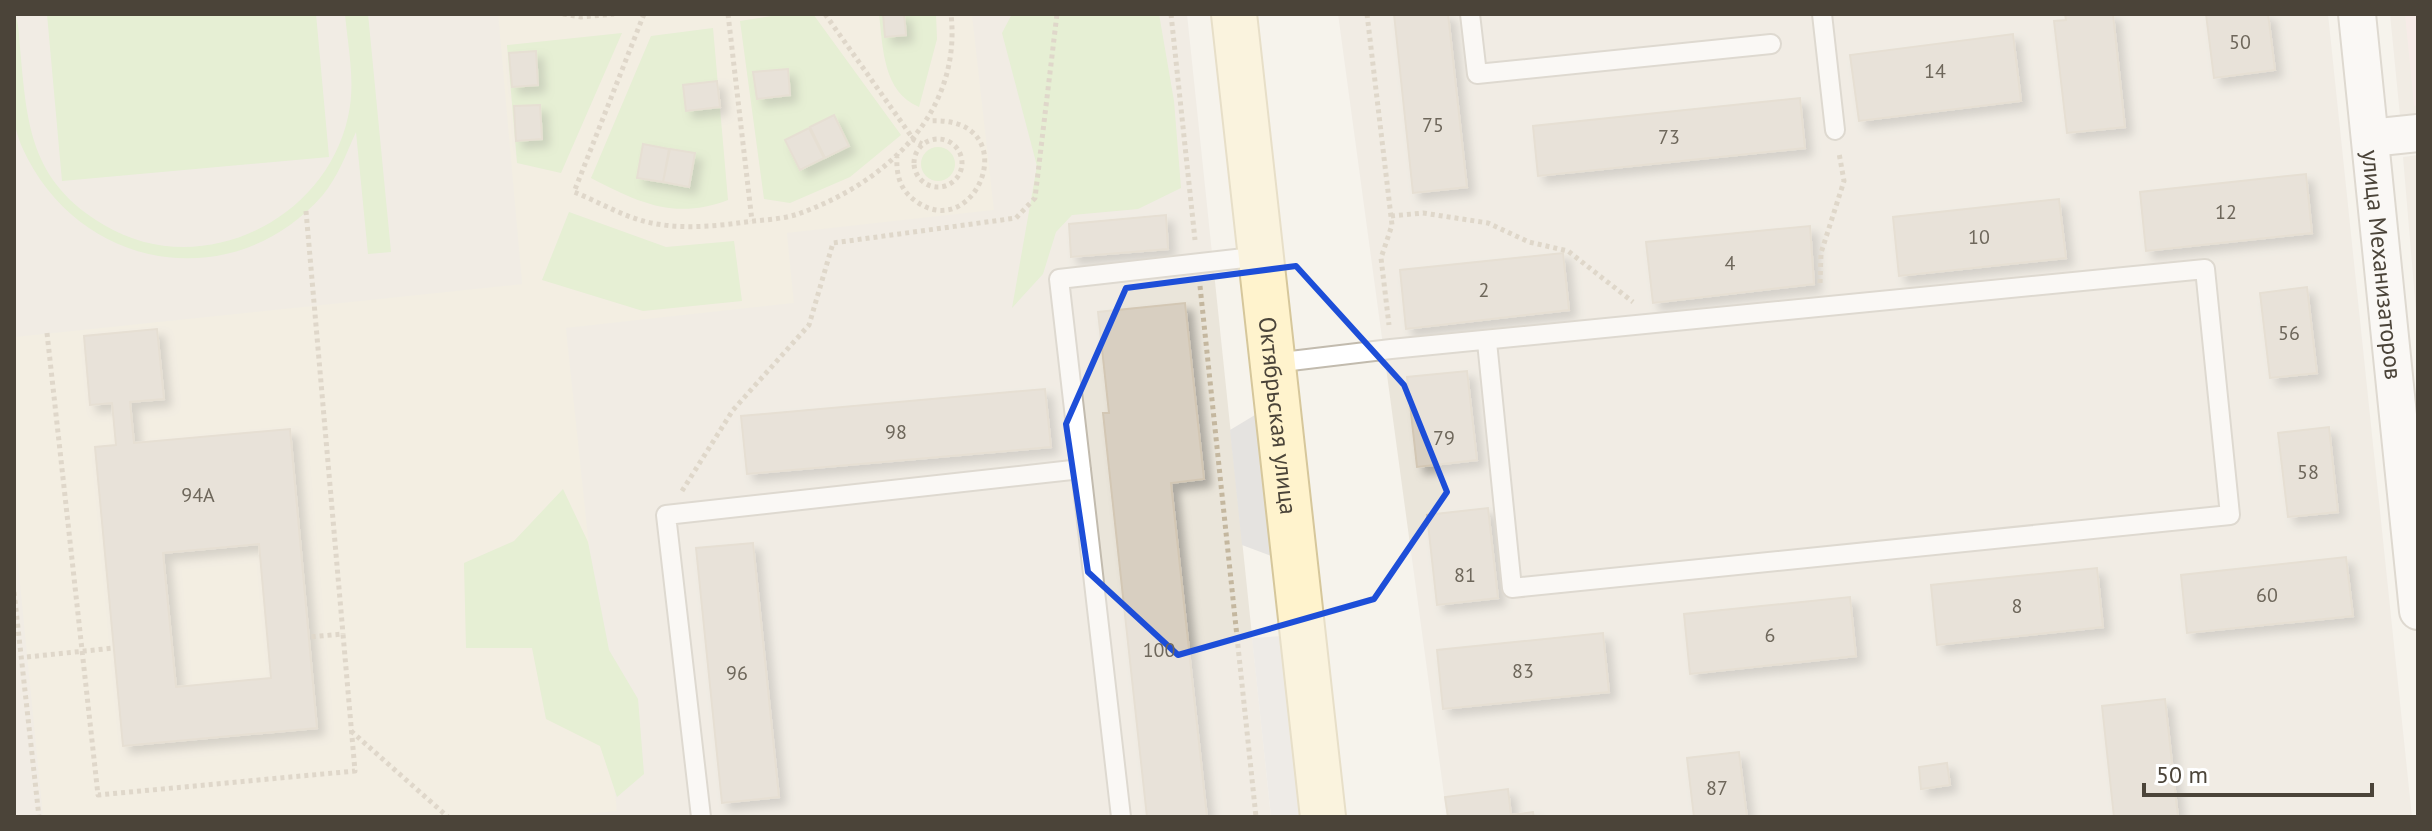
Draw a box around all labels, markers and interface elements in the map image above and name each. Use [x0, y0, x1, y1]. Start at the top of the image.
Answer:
house number: 50 [2229, 29, 2251, 55]
house number: 14 [1924, 58, 1946, 84]
house number: 75 [1422, 112, 1444, 138]
house number: 73 [1658, 124, 1680, 150]
street label: улица Механизаторов [2355, 148, 2410, 381]
house number: 12 [2215, 199, 2237, 225]
house number: 10 [1968, 224, 1990, 250]
house number: 4 [1725, 250, 1736, 276]
house number: 2 [1479, 277, 1489, 303]
street label: Октябрьская улица [1252, 315, 1305, 516]
house number: 56 [2278, 320, 2300, 346]
house number: 98 [885, 419, 907, 445]
house number: 79 [1433, 425, 1455, 451]
house number: 58 [2297, 459, 2319, 485]
house number: 94А [181, 482, 215, 508]
house number: 81 [1454, 562, 1476, 588]
house number: 60 [2256, 582, 2278, 608]
house number: 8 [2012, 593, 2022, 619]
house number: 6 [1765, 622, 1775, 648]
house number: 100 [1143, 637, 1175, 663]
house number: 83 [1512, 658, 1534, 684]
house number: 96 [726, 660, 748, 686]
scale bar [2144, 747, 2372, 797]
text: 50 m [2156, 759, 2208, 790]
house number: 87 [1706, 775, 1728, 801]

